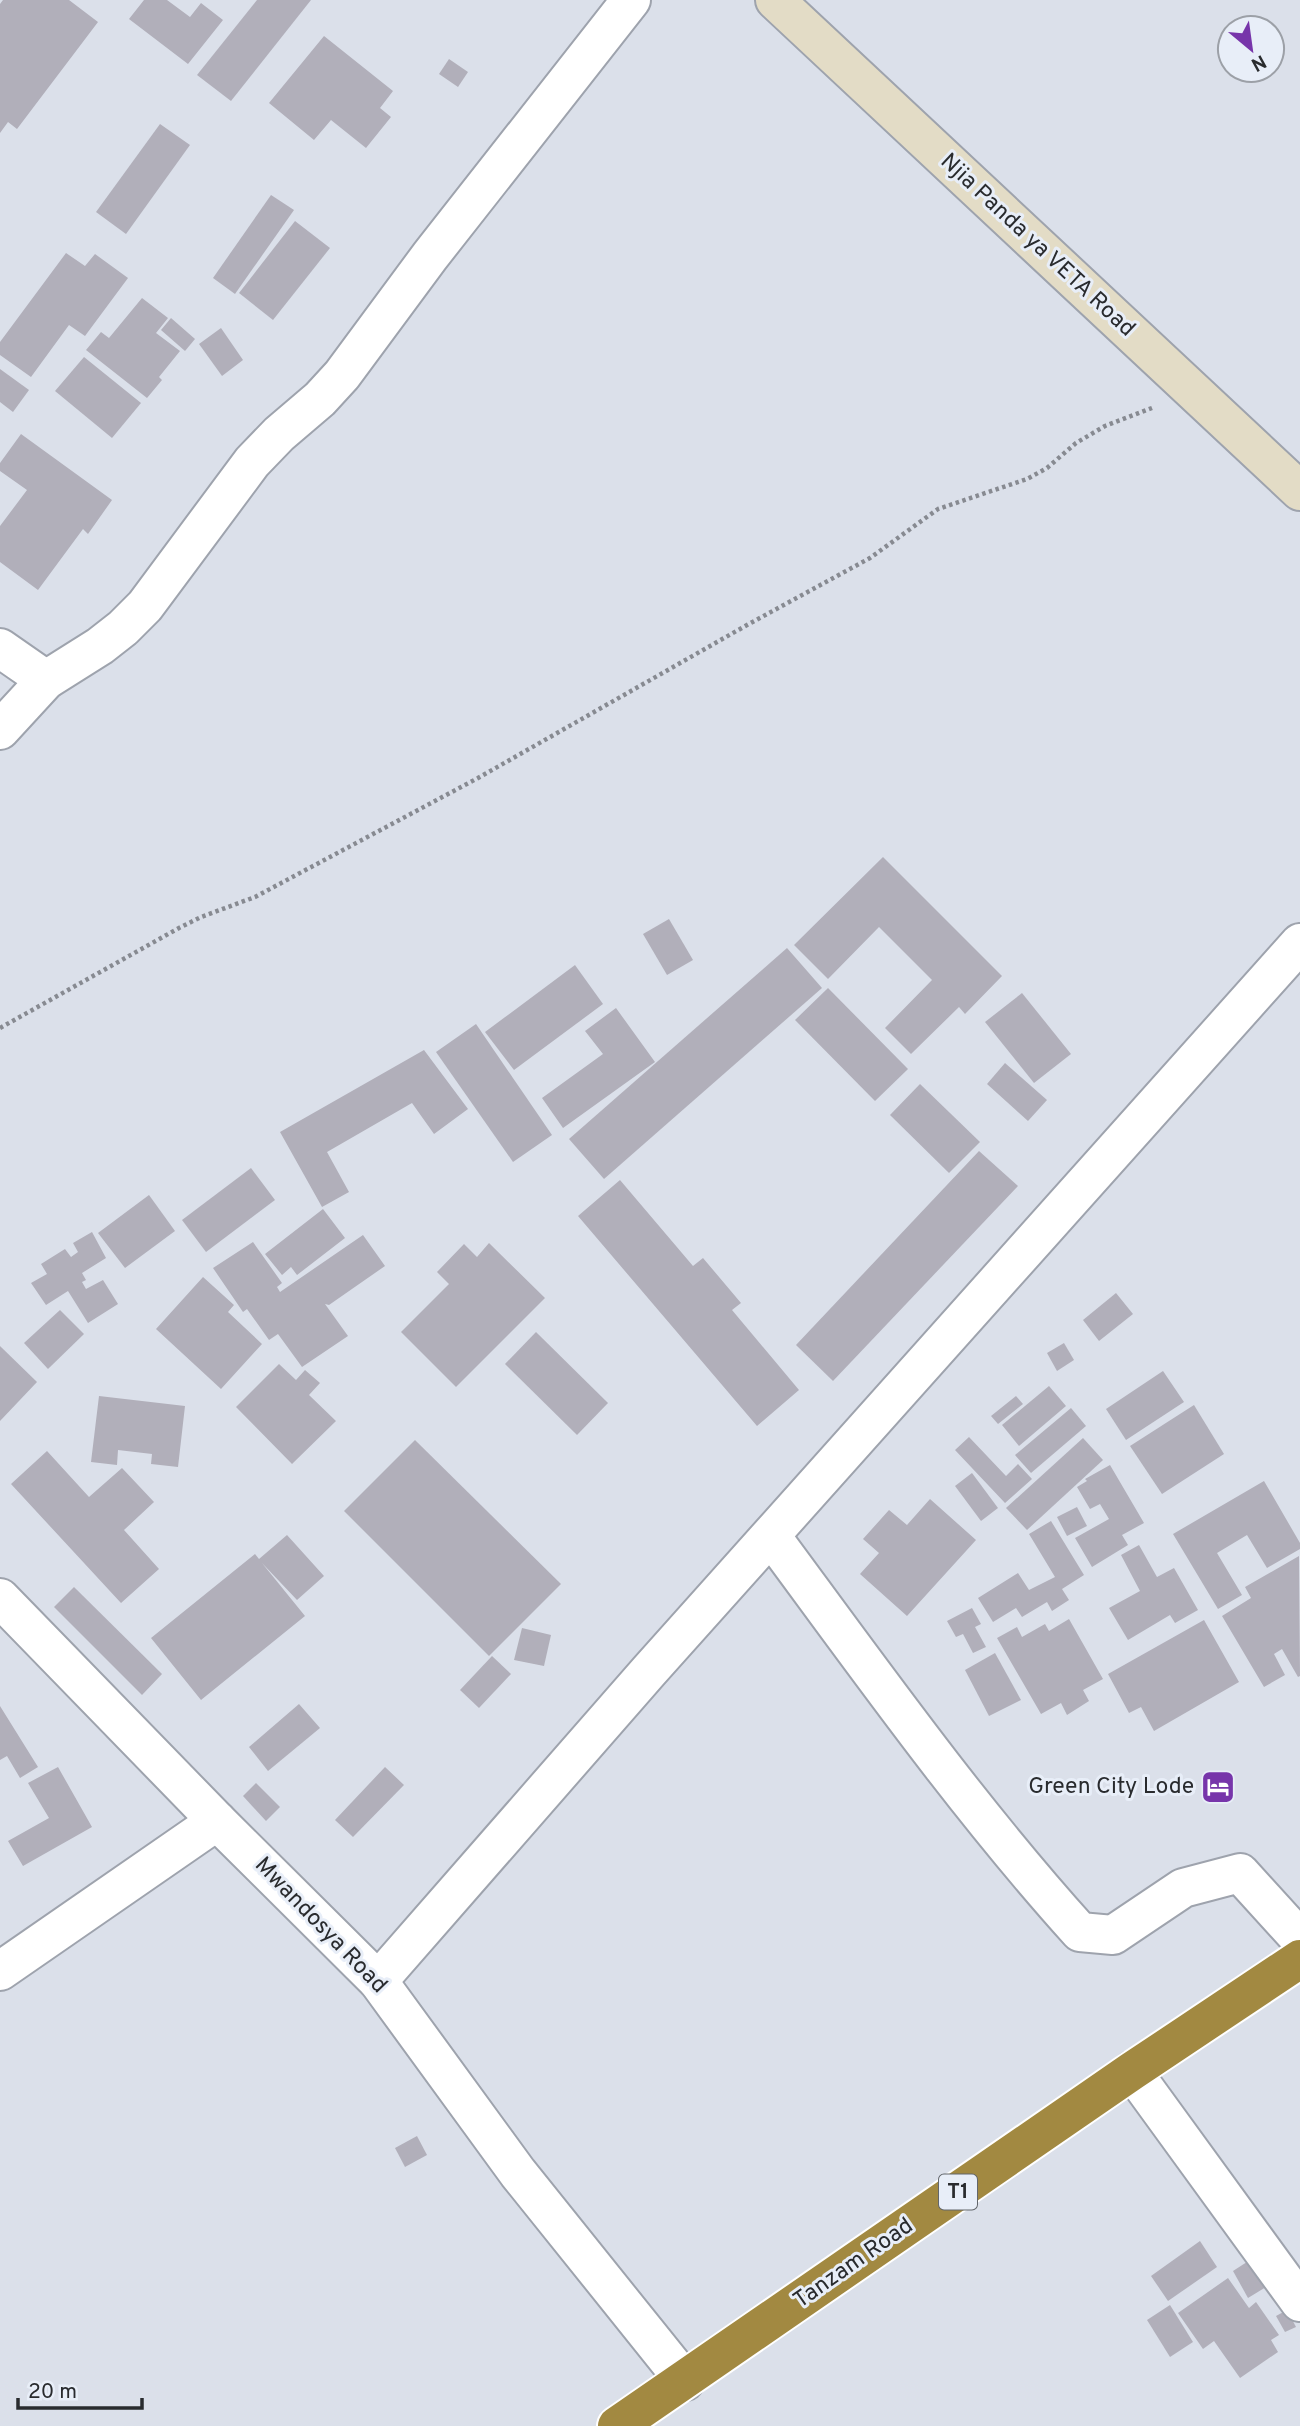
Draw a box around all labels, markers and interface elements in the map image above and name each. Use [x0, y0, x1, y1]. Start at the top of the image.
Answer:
north arrow [1216, 14, 1286, 84]
text: N [1246, 48, 1270, 76]
street label: Njia Panda ya VETA Road [933, 148, 1141, 344]
hotel icon: Green City Lode [1199, 1768, 1237, 1806]
place label: Green City Lode [1028, 1773, 1194, 1802]
street label: Mwandosya Road [247, 1852, 393, 2000]
road number: T1 [939, 2174, 977, 2210]
street label: Tanzam Road [789, 2212, 919, 2316]
scale bar [18, 2366, 142, 2410]
text: 20 m [28, 2379, 77, 2406]

